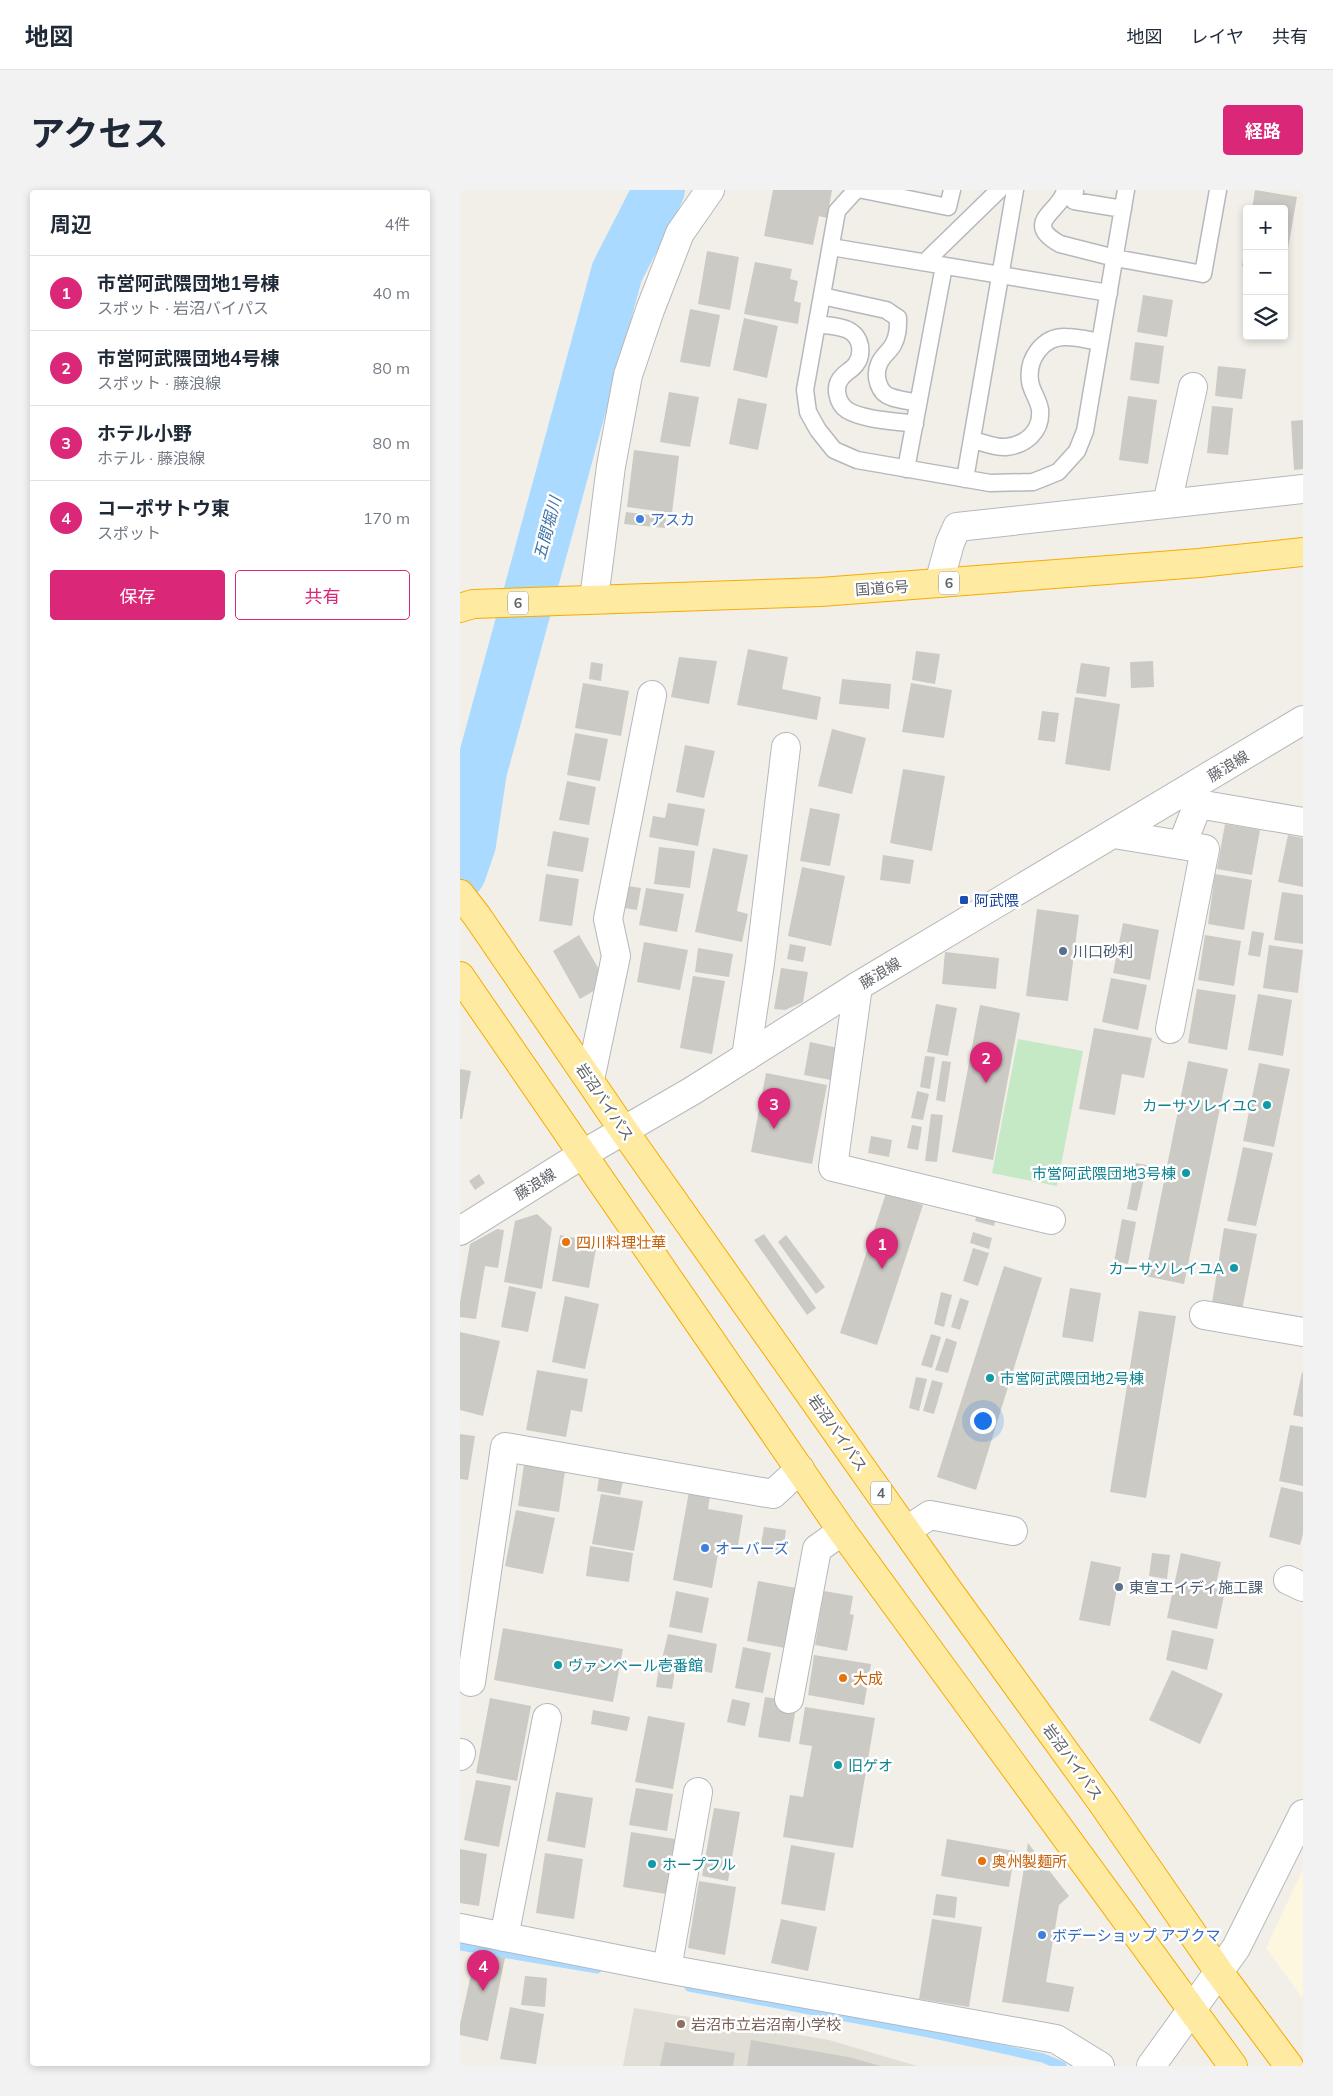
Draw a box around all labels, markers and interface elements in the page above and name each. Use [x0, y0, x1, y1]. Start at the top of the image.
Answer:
text: 地図 [25, 21, 73, 51]
text: 地図 [1127, 25, 1163, 48]
text: レイヤ [1191, 25, 1244, 48]
text: 共有 [1272, 25, 1308, 48]
button: 経路 [1223, 105, 1303, 155]
text: アクセス [30, 111, 168, 155]
map controls [1243, 205, 1288, 340]
button: + [1243, 205, 1288, 250]
text: 周辺 [50, 211, 92, 237]
text: 4件 [384, 214, 410, 234]
button: − [1243, 250, 1288, 295]
text: 市営阿武隈団地1号棟 [97, 271, 279, 295]
text: 1 [61, 283, 71, 303]
text: 40 m [373, 283, 410, 303]
button: layers [1243, 295, 1288, 340]
text: スポット · 岩沼バイパス [97, 298, 269, 318]
text: 市営阿武隈団地4号棟 [97, 346, 279, 370]
text: 2 [61, 358, 71, 378]
text: 80 m [373, 358, 410, 378]
text: スポット · 藤浪線 [97, 373, 221, 393]
text: ホテル小野 [97, 421, 192, 445]
text: 3 [61, 433, 71, 453]
text: 80 m [373, 433, 410, 453]
text: ホテル · 藤浪線 [97, 448, 205, 468]
water label: 五間堀川 [529, 493, 565, 562]
text: コーポサトウ東 [97, 496, 230, 520]
text: 4 [61, 508, 71, 528]
text: 170 m [363, 508, 410, 528]
place label: アスカ [650, 510, 695, 529]
marker: アスカ [634, 513, 646, 525]
text: スポット [97, 523, 161, 543]
button: 保存 [50, 570, 225, 620]
button: 共有 [235, 570, 410, 620]
road number: 6 [939, 572, 959, 594]
street label: 国道6号 [854, 577, 910, 599]
road number: 6 [508, 592, 528, 614]
street label: 藤浪線 [1204, 746, 1252, 786]
place label: 阿武隈 [974, 891, 1019, 910]
marker: 阿武隈 [958, 894, 970, 906]
place label: 川口砂利 [1073, 942, 1133, 961]
marker: 川口砂利 [1057, 945, 1069, 957]
street label: 藤浪線 [856, 953, 904, 993]
pin: 2 [970, 1042, 1002, 1083]
street label: 岩沼バイパス [572, 1060, 638, 1144]
pin: 3 [758, 1088, 790, 1129]
place label: カーサソレイユC [1142, 1096, 1257, 1115]
marker: カーサソレイユC [1261, 1099, 1273, 1111]
street label: 藤浪線 [511, 1164, 559, 1204]
place label: 市営阿武隈団地3号棟 [1032, 1164, 1176, 1183]
marker: 市営阿武隈団地3号棟 [1180, 1167, 1192, 1179]
pin: 1 [866, 1228, 898, 1269]
place label: 四川料理壮華 [576, 1233, 666, 1252]
marker: 四川料理壮華 [560, 1236, 572, 1248]
place label: カーサソレイユA [1109, 1259, 1224, 1278]
marker: カーサソレイユA [1228, 1262, 1240, 1274]
place label: 市営阿武隈団地2号棟 [1000, 1369, 1144, 1388]
marker: 市営阿武隈団地2号棟 [984, 1372, 996, 1384]
street label: 岩沼バイパス [804, 1391, 872, 1475]
your location [970, 1408, 996, 1434]
road number: 4 [871, 1482, 891, 1505]
place label: オーバーズ [715, 1539, 789, 1558]
marker: オーバーズ [699, 1542, 711, 1554]
place label: 東宣エイディ施工課 [1129, 1578, 1263, 1597]
marker: 東宣エイディ施工課 [1113, 1581, 1125, 1593]
place label: ヴァンベール壱番館 [568, 1656, 703, 1675]
marker: ヴァンベール壱番館 [552, 1659, 564, 1671]
place label: 大成 [853, 1669, 883, 1688]
marker: 大成 [837, 1672, 849, 1684]
street label: 岩沼バイパス [1039, 1720, 1107, 1804]
place label: 旧ゲオ [848, 1756, 893, 1775]
marker: 旧ゲオ [832, 1759, 844, 1771]
place label: 奥州製麺所 [992, 1852, 1067, 1871]
place label: ホープフル [662, 1855, 736, 1874]
marker: 奥州製麺所 [976, 1855, 988, 1867]
marker: ホープフル [646, 1858, 658, 1870]
place label: ボデーショップ アブクマ [1052, 1926, 1221, 1945]
marker: ボデーショップ アブクマ [1036, 1929, 1048, 1941]
pin: 4 [467, 1950, 499, 1991]
place label: 岩沼市立岩沼南小学校 [691, 2015, 841, 2034]
marker: 岩沼市立岩沼南小学校 [675, 2018, 687, 2030]

